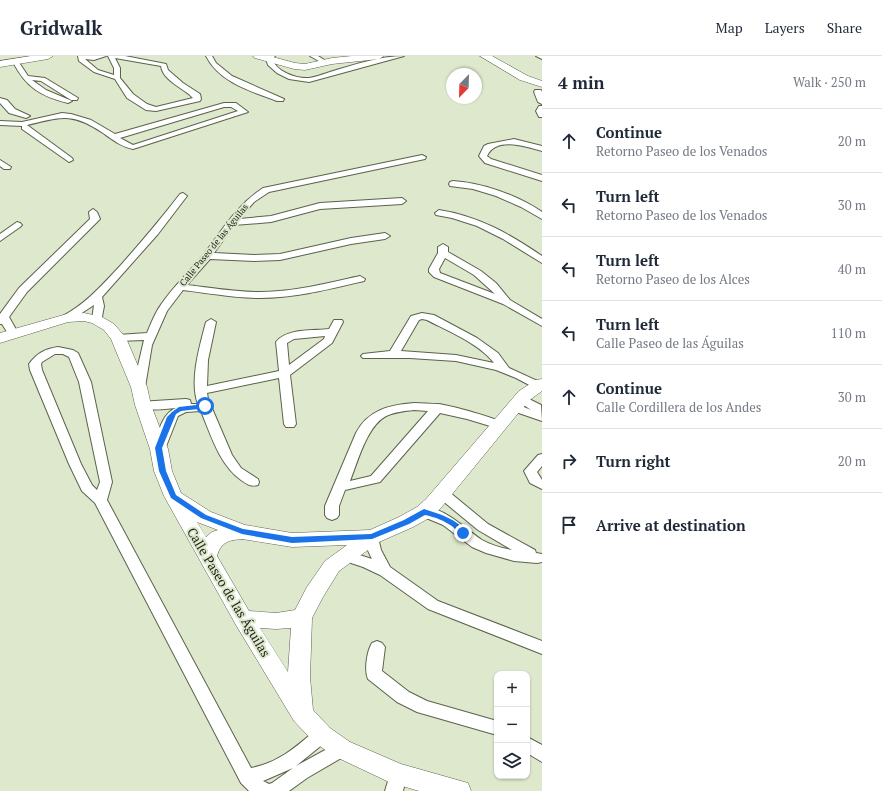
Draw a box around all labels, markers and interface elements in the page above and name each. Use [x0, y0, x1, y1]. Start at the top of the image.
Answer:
text: Gridwalk [20, 15, 102, 40]
text: Map [716, 18, 743, 37]
text: Layers [765, 18, 805, 37]
text: Share [827, 18, 862, 37]
north arrow [446, 68, 482, 104]
text: 4 min [558, 71, 605, 94]
text: Walk · 250 m [793, 73, 866, 91]
text: Continue [596, 122, 662, 142]
icon: ahead [558, 130, 580, 152]
text: 20 m [838, 132, 866, 150]
text: Retorno Paseo de los Venados [596, 142, 767, 160]
text: Turn left [596, 186, 660, 206]
icon: left [558, 194, 580, 216]
text: 30 m [838, 196, 866, 214]
street label: Calle Paseo de las Águilas [177, 201, 251, 289]
text: Retorno Paseo de los Venados [596, 206, 767, 224]
text: Turn left [596, 250, 660, 270]
icon: left [558, 258, 580, 280]
text: 40 m [838, 260, 866, 278]
text: Retorno Paseo de los Alces [596, 270, 750, 288]
text: Turn left [596, 314, 660, 334]
icon: left [558, 322, 580, 344]
text: 110 m [831, 324, 866, 342]
text: Calle Paseo de las Águilas [596, 334, 744, 352]
text: Continue [596, 378, 662, 398]
icon: ahead [558, 386, 580, 408]
text: 30 m [838, 388, 866, 406]
route start [196, 397, 214, 415]
text: Calle Cordillera de los Andes [596, 398, 761, 416]
icon: right [558, 450, 580, 472]
text: Turn right [596, 451, 671, 471]
text: 20 m [838, 452, 866, 470]
icon: arrive [558, 514, 580, 536]
text: Arrive at destination [596, 515, 746, 535]
street label: Calle Paseo de las Águilas [183, 524, 275, 660]
route end [454, 524, 472, 542]
map controls [494, 671, 530, 779]
button: + [494, 671, 530, 707]
button: − [494, 707, 530, 743]
button: layers [494, 743, 530, 779]

